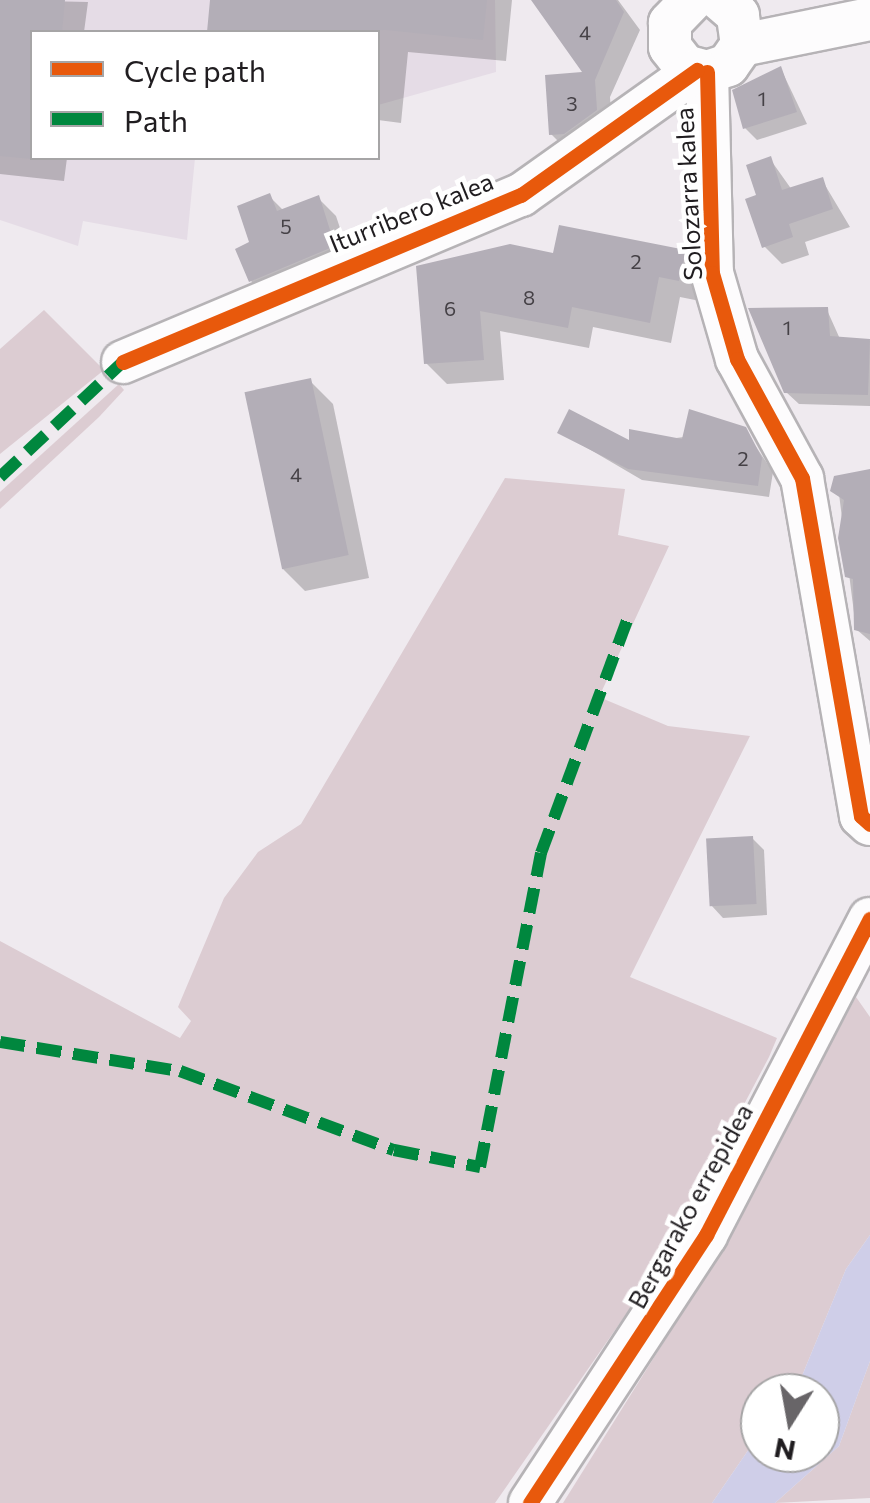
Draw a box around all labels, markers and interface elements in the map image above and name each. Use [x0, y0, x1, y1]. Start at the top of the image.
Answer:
house number: 4 [579, 20, 591, 44]
legend [30, 30, 380, 160]
text: Cycle path [124, 51, 266, 88]
house number: 1 [758, 86, 766, 110]
house number: 3 [566, 91, 578, 115]
text: Path [124, 101, 188, 138]
street label: Solozarra kalea [668, 107, 708, 281]
street label: Iturribero kalea [325, 165, 497, 259]
house number: 5 [280, 214, 292, 238]
house number: 2 [630, 249, 642, 273]
house number: 8 [523, 285, 535, 309]
house number: 6 [444, 296, 456, 320]
house number: 1 [783, 315, 791, 339]
house number: 2 [737, 446, 749, 470]
house number: 4 [290, 462, 302, 486]
street label: Bergarako errepidea [621, 1099, 759, 1313]
north arrow [740, 1373, 840, 1473]
text: N [771, 1432, 798, 1469]

